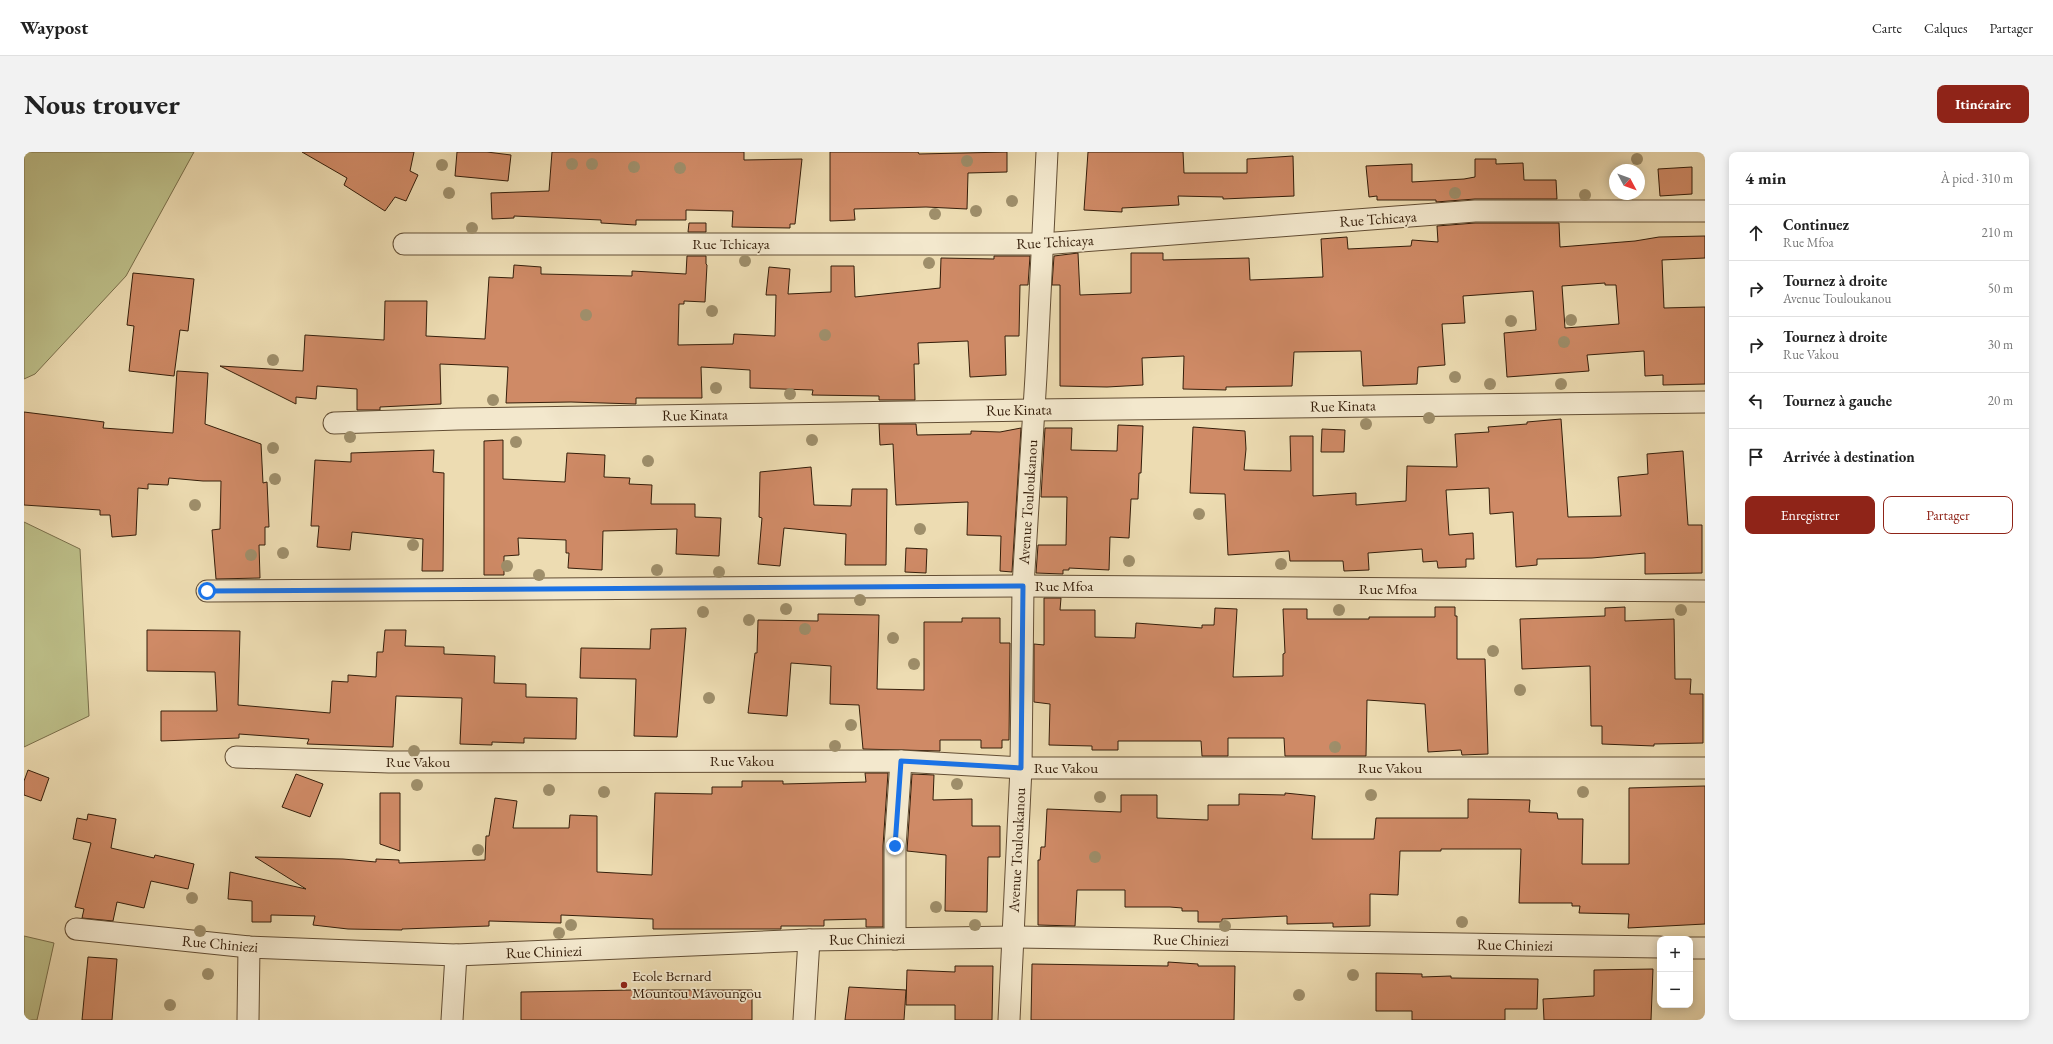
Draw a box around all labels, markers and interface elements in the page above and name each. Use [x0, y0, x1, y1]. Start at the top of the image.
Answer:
text: Waypost [20, 15, 88, 40]
text: Carte [1872, 19, 1902, 37]
text: Calques [1924, 19, 1968, 37]
text: Partager [1990, 19, 2033, 37]
button: Itinéraire [1937, 85, 2029, 123]
text: Nous trouver [24, 86, 180, 122]
north arrow [1609, 164, 1645, 200]
text: 4 min [1745, 167, 1786, 189]
text: À pied · 310 m [1941, 170, 2013, 187]
street label: Rue Tchicaya [1339, 206, 1417, 231]
text: Continuez [1783, 215, 1849, 234]
icon: ahead [1745, 222, 1767, 244]
text: 210 m [1982, 224, 2013, 241]
street label: Rue Tchicaya [1016, 230, 1094, 253]
street label: Rue Tchicaya [692, 234, 770, 253]
text: Rue Mfoa [1783, 234, 1834, 251]
text: Tournez à droite [1783, 271, 1887, 290]
icon: right [1745, 278, 1767, 300]
text: 50 m [1988, 280, 2013, 297]
text: Avenue Touloukanou [1783, 290, 1891, 307]
text: Tournez à droite [1783, 327, 1887, 346]
icon: right [1745, 334, 1767, 356]
text: 30 m [1988, 336, 2013, 353]
text: Rue Vakou [1783, 346, 1839, 363]
icon: left [1745, 390, 1767, 412]
text: Tournez à gauche [1783, 391, 1892, 410]
text: 20 m [1988, 392, 2013, 409]
street label: Rue Kinata [1310, 395, 1376, 416]
street label: Rue Kinata [986, 399, 1052, 420]
street label: Rue Kinata [662, 404, 728, 425]
street label: Avenue Touloukanou [1014, 439, 1041, 566]
icon: arrive [1745, 446, 1767, 468]
text: Arrivée à destination [1783, 447, 1915, 466]
button: Enregistrer [1745, 496, 1875, 534]
button: Partager [1883, 496, 2013, 534]
street label: Rue Mfoa [1035, 576, 1093, 595]
street label: Rue Mfoa [1359, 579, 1417, 598]
route start [198, 582, 216, 600]
street label: Rue Vakou [710, 751, 774, 770]
street label: Rue Vakou [386, 752, 450, 771]
street label: Rue Vakou [1034, 758, 1098, 777]
street label: Rue Vakou [1358, 758, 1422, 777]
street label: Avenue Touloukanou [1004, 787, 1029, 914]
route end [886, 837, 904, 855]
street label: Rue Chiniezi [829, 928, 906, 949]
street label: Rue Chiniezi [1153, 929, 1230, 950]
street label: Rue Chiniezi [181, 931, 259, 956]
street label: Rue Chiniezi [1477, 934, 1554, 955]
map controls [1657, 936, 1693, 1008]
button: + [1657, 936, 1693, 972]
street label: Rue Chiniezi [506, 941, 583, 962]
place label: Ecole Bernard Mountou Mavoungou [632, 966, 762, 1002]
button: − [1657, 972, 1693, 1008]
marker: Ecole Bernard Mountou Mavoungou [619, 980, 629, 990]

